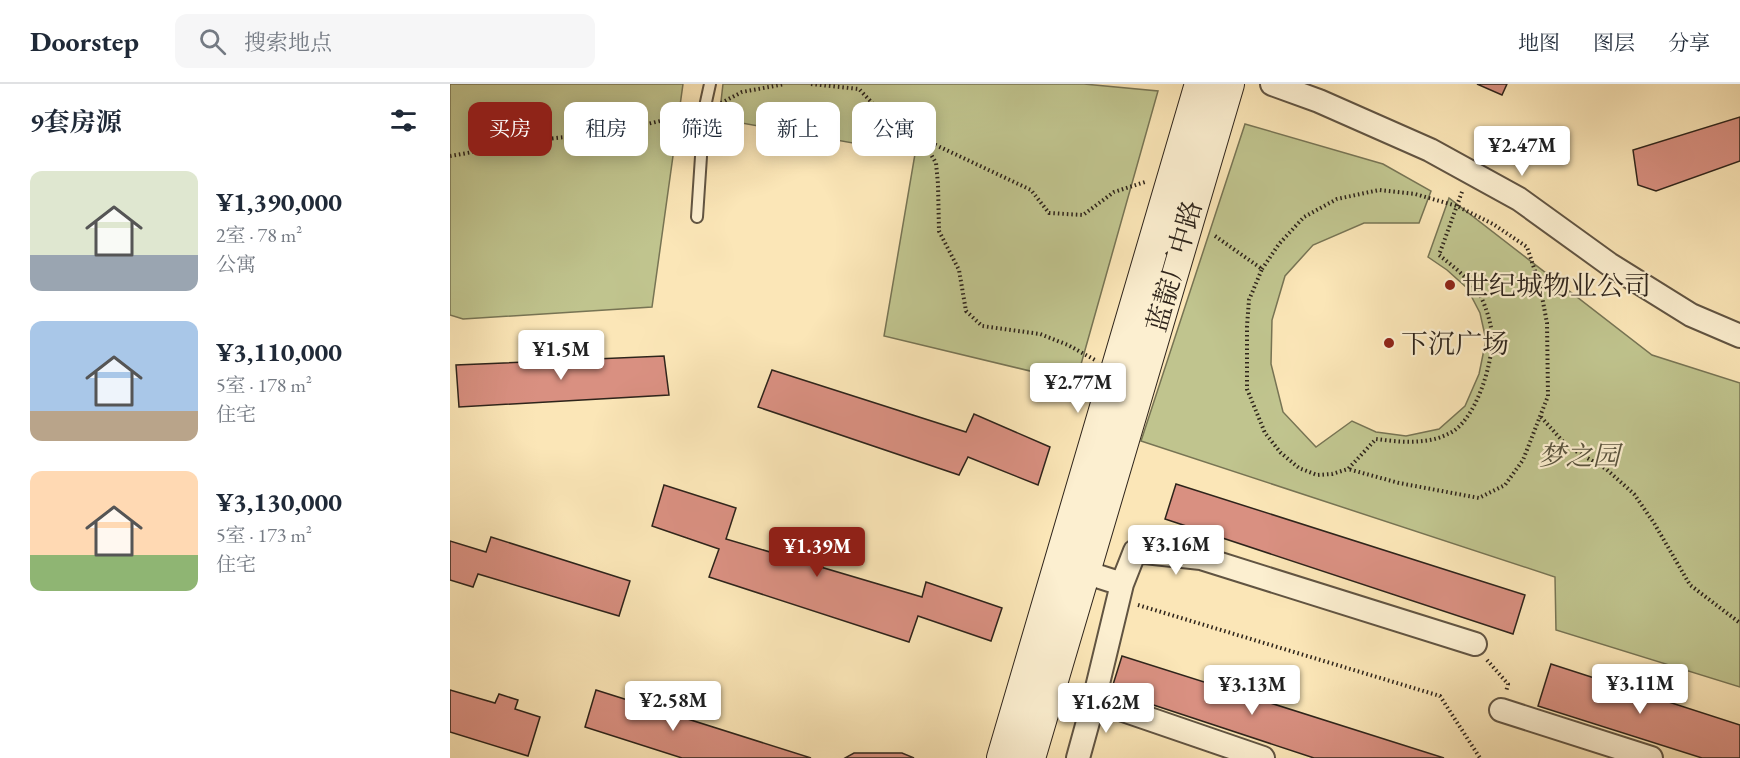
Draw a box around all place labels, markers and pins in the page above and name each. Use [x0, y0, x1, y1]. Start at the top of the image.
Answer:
pin: ¥2.47M [1473, 126, 1571, 177]
place label: 世纪城物业公司 [1462, 268, 1651, 303]
marker: 世纪城物业公司 [1443, 278, 1457, 292]
place label: 下沉广场 [1401, 326, 1509, 361]
pin: ¥1.5M [519, 330, 603, 381]
marker: 下沉广场 [1382, 336, 1396, 350]
pin: ¥2.77M [1029, 363, 1127, 414]
pin: ¥3.16M [1127, 525, 1225, 576]
pin: ¥1.39M [768, 527, 866, 578]
pin: ¥3.11M [1591, 664, 1689, 715]
pin: ¥3.13M [1203, 665, 1301, 716]
pin: ¥2.58M [624, 681, 722, 732]
pin: ¥1.62M [1057, 683, 1155, 734]

